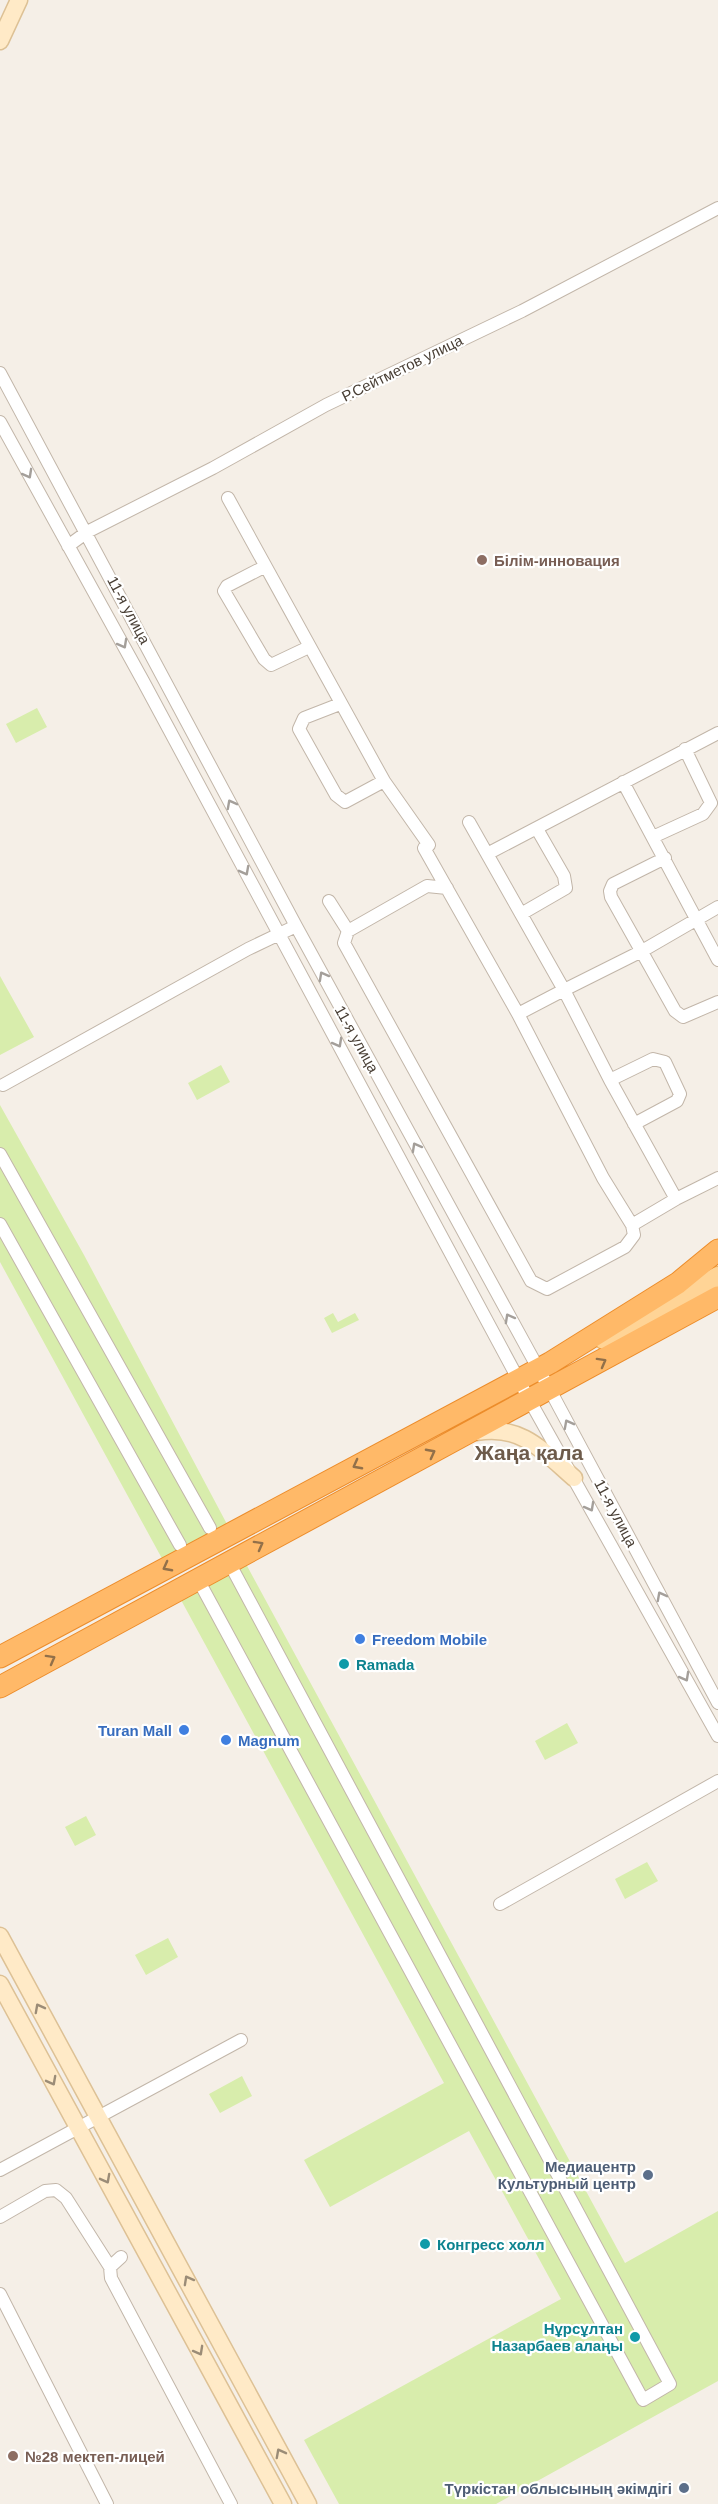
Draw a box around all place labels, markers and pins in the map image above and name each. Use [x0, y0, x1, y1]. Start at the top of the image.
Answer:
place label: Білім-инновация [494, 552, 620, 569]
marker: Білім-инновация [475, 553, 489, 567]
place label: Freedom Mobile [372, 1631, 487, 1648]
marker: Freedom Mobile [353, 1632, 367, 1646]
place label: Ramada [356, 1656, 415, 1673]
marker: Ramada [337, 1657, 351, 1671]
place label: Turan Mall [98, 1722, 172, 1739]
marker: Turan Mall [177, 1723, 191, 1737]
place label: Magnum [238, 1732, 300, 1749]
marker: Magnum [219, 1733, 233, 1747]
place label: Медиацентр Культурный центр [498, 2158, 636, 2192]
marker: Медиацентр Культурный центр [641, 2168, 655, 2182]
place label: Конгресс холл [437, 2236, 545, 2253]
marker: Конгресс холл [418, 2237, 432, 2251]
place label: Нұрсұлтан Назарбаев алаңы [491, 2320, 623, 2354]
marker: Нұрсұлтан Назарбаев алаңы [628, 2330, 642, 2344]
place label: №28 мектеп-лицей [25, 2448, 165, 2465]
marker: №28 мектеп-лицей [6, 2449, 20, 2463]
place label: Түркістан облысының әкімдігі [445, 2480, 672, 2497]
marker: Түркістан облысының әкімдігі [677, 2481, 691, 2495]

